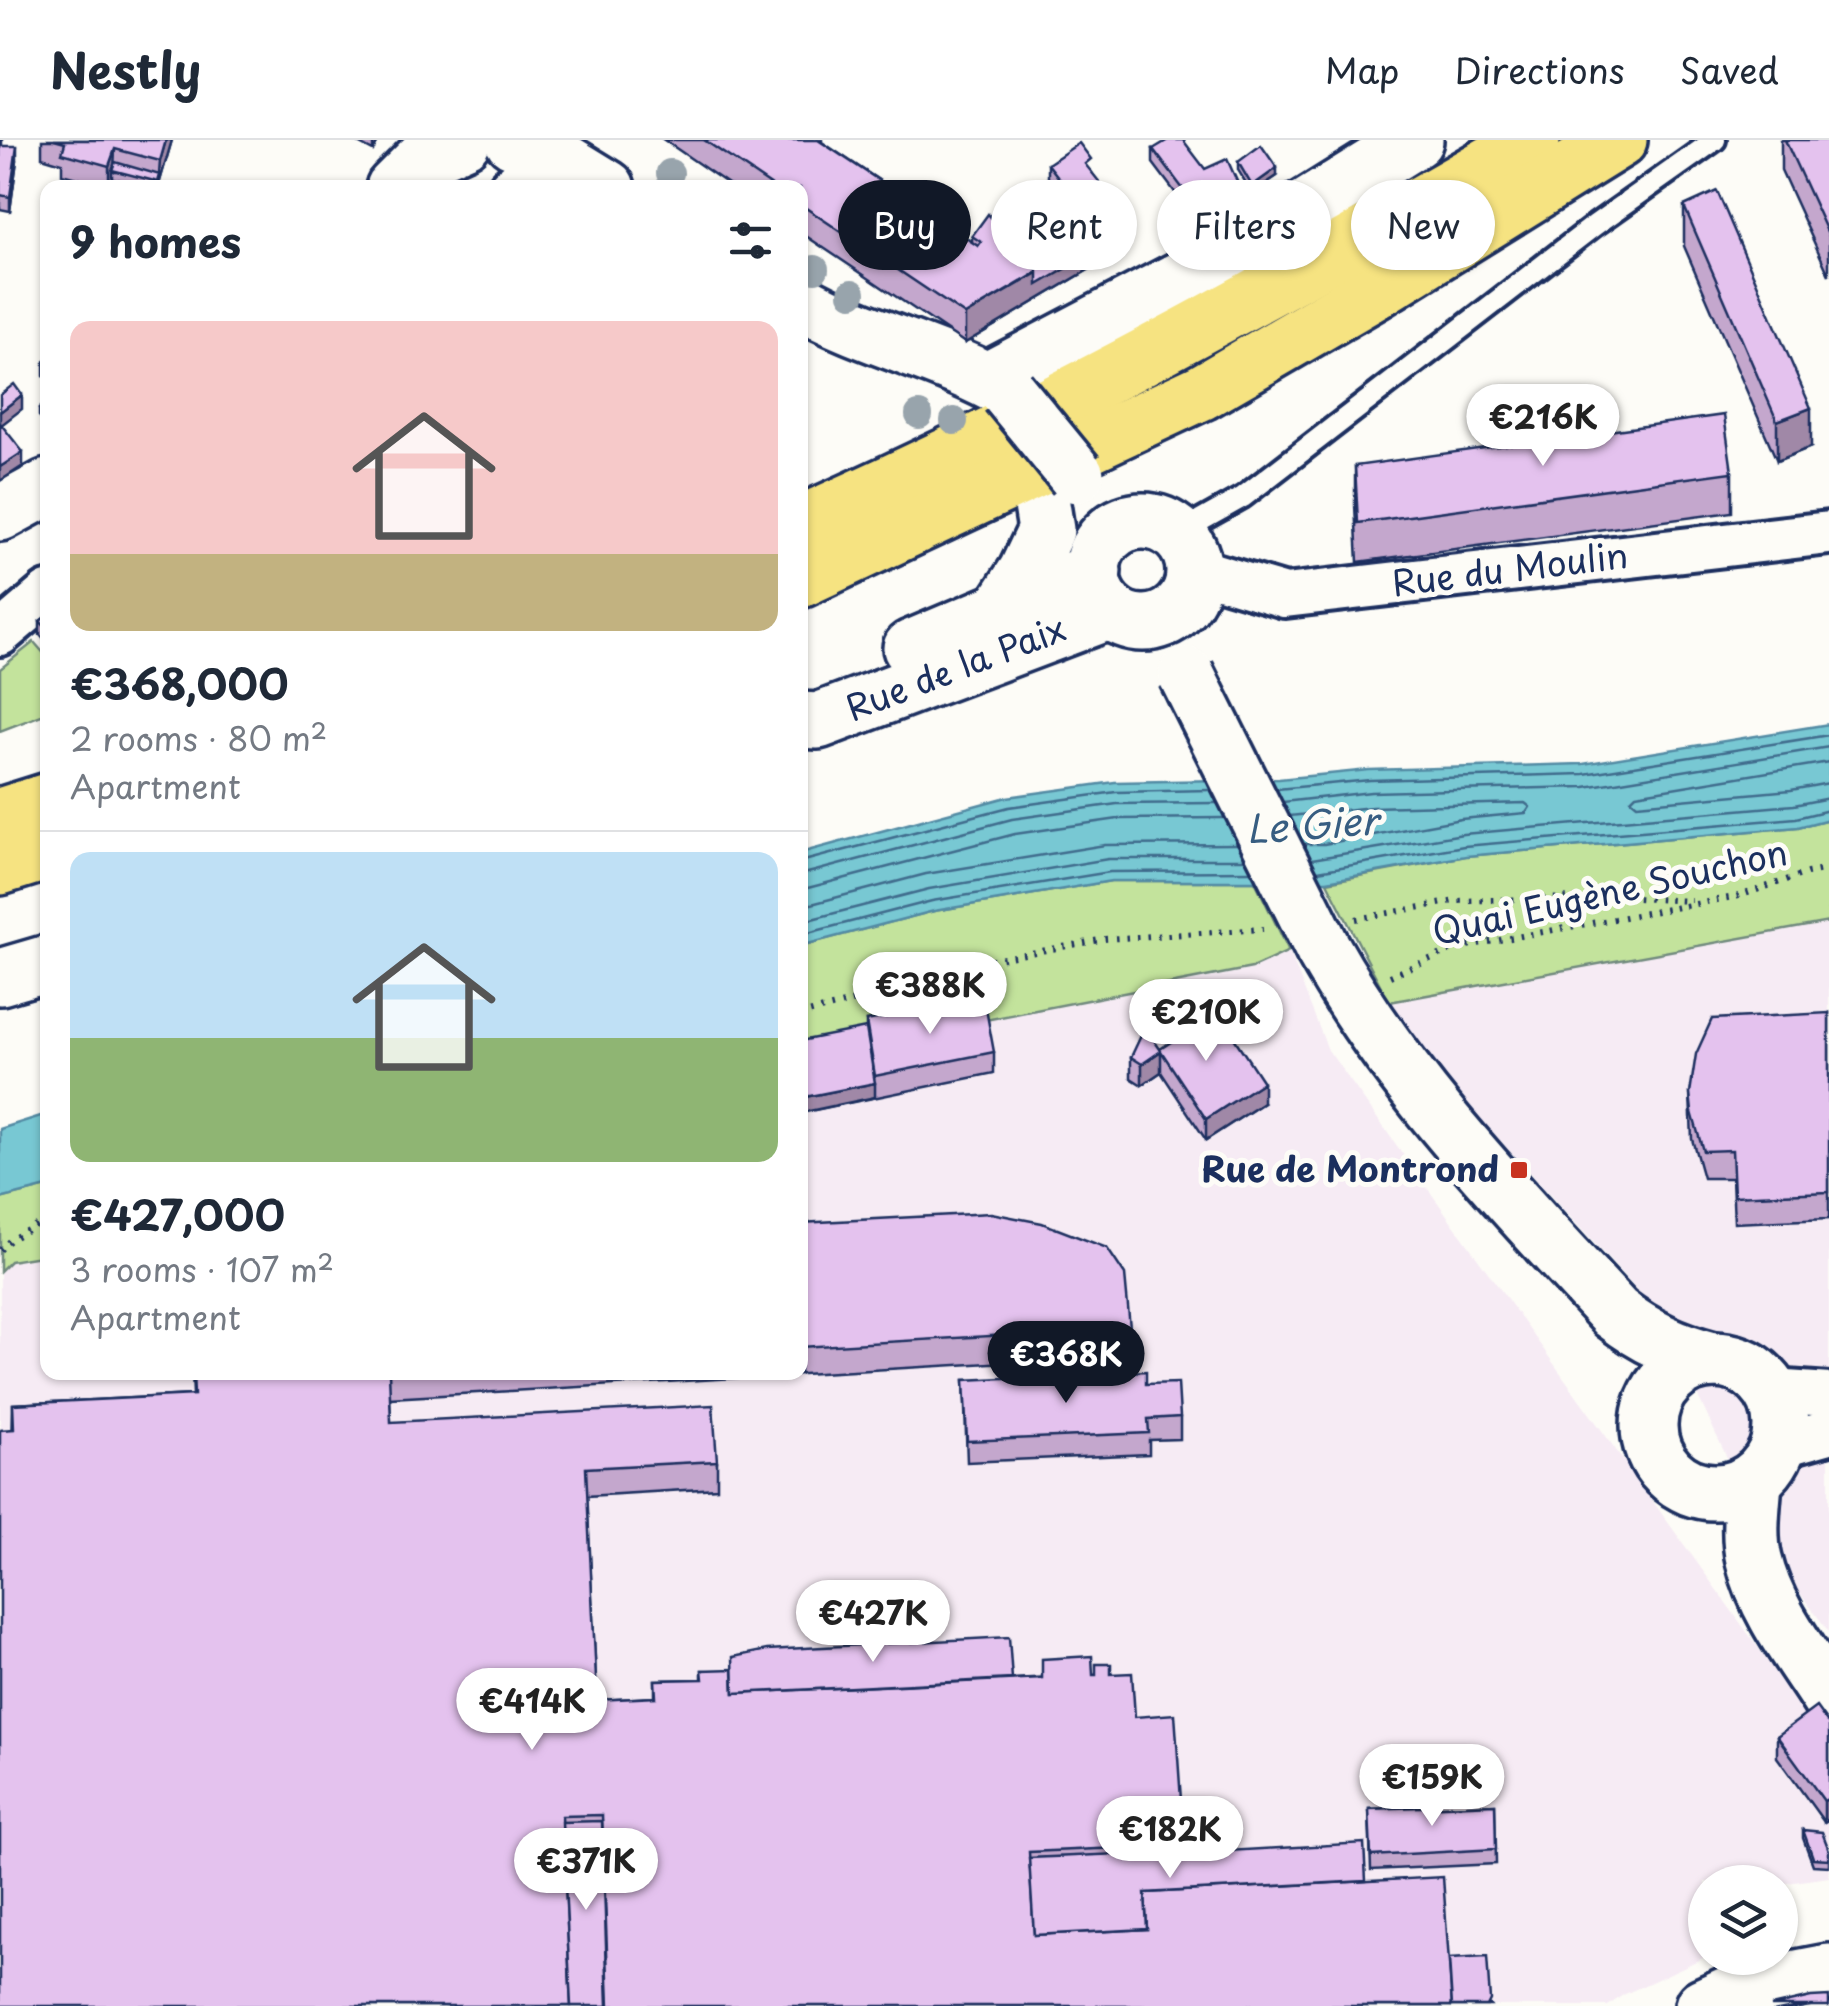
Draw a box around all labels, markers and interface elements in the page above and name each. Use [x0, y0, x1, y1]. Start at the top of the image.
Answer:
text: Nestly [50, 33, 201, 105]
text: Map [1325, 43, 1399, 96]
text: Directions [1454, 43, 1625, 96]
text: Saved [1680, 43, 1779, 96]
chip: Buy [838, 180, 971, 270]
chip: Rent [991, 180, 1137, 270]
chip: Filters [1157, 180, 1331, 270]
chip: New [1351, 180, 1495, 270]
text: 9 homes [70, 209, 241, 272]
icon: filters [723, 213, 778, 268]
pin: €216K [1473, 384, 1613, 469]
icon: home [334, 386, 514, 566]
text: €216K [1488, 392, 1598, 440]
street label: Rue du Moulin [1389, 527, 1631, 608]
street label: Rue de la Paix [837, 600, 1073, 733]
text: €368,000 [70, 651, 289, 714]
text: 2 rooms · 80 m² [70, 714, 327, 762]
text: Apartment [70, 762, 241, 810]
water label: Le Gier [1244, 790, 1384, 857]
street label: Quai Eugène Souchon [1427, 824, 1792, 957]
icon: home [334, 917, 514, 1097]
pin: €388K [860, 952, 1000, 1037]
text: €388K [875, 960, 985, 1008]
pin: €210K [1136, 979, 1276, 1064]
text: €210K [1151, 987, 1261, 1035]
place label: Rue de Montrond [1201, 1141, 1499, 1194]
marker: Rue de Montrond [1508, 1159, 1530, 1181]
text: €427,000 [70, 1182, 285, 1245]
text: 3 rooms · 107 m² [70, 1245, 334, 1293]
text: Apartment [70, 1293, 241, 1341]
pin: €368K [996, 1321, 1136, 1406]
text: €368K [1010, 1329, 1122, 1377]
pin: €427K [803, 1580, 943, 1665]
text: €427K [818, 1588, 928, 1636]
pin: €414K [462, 1668, 602, 1753]
text: €414K [478, 1676, 586, 1724]
pin: €159K [1362, 1744, 1502, 1829]
text: €159K [1381, 1752, 1483, 1800]
pin: €182K [1100, 1796, 1240, 1881]
text: €182K [1118, 1804, 1222, 1852]
pin: €371K [516, 1828, 656, 1913]
text: €371K [536, 1836, 636, 1884]
map controls [1688, 1865, 1798, 1975]
button: layers [1688, 1865, 1798, 1975]

